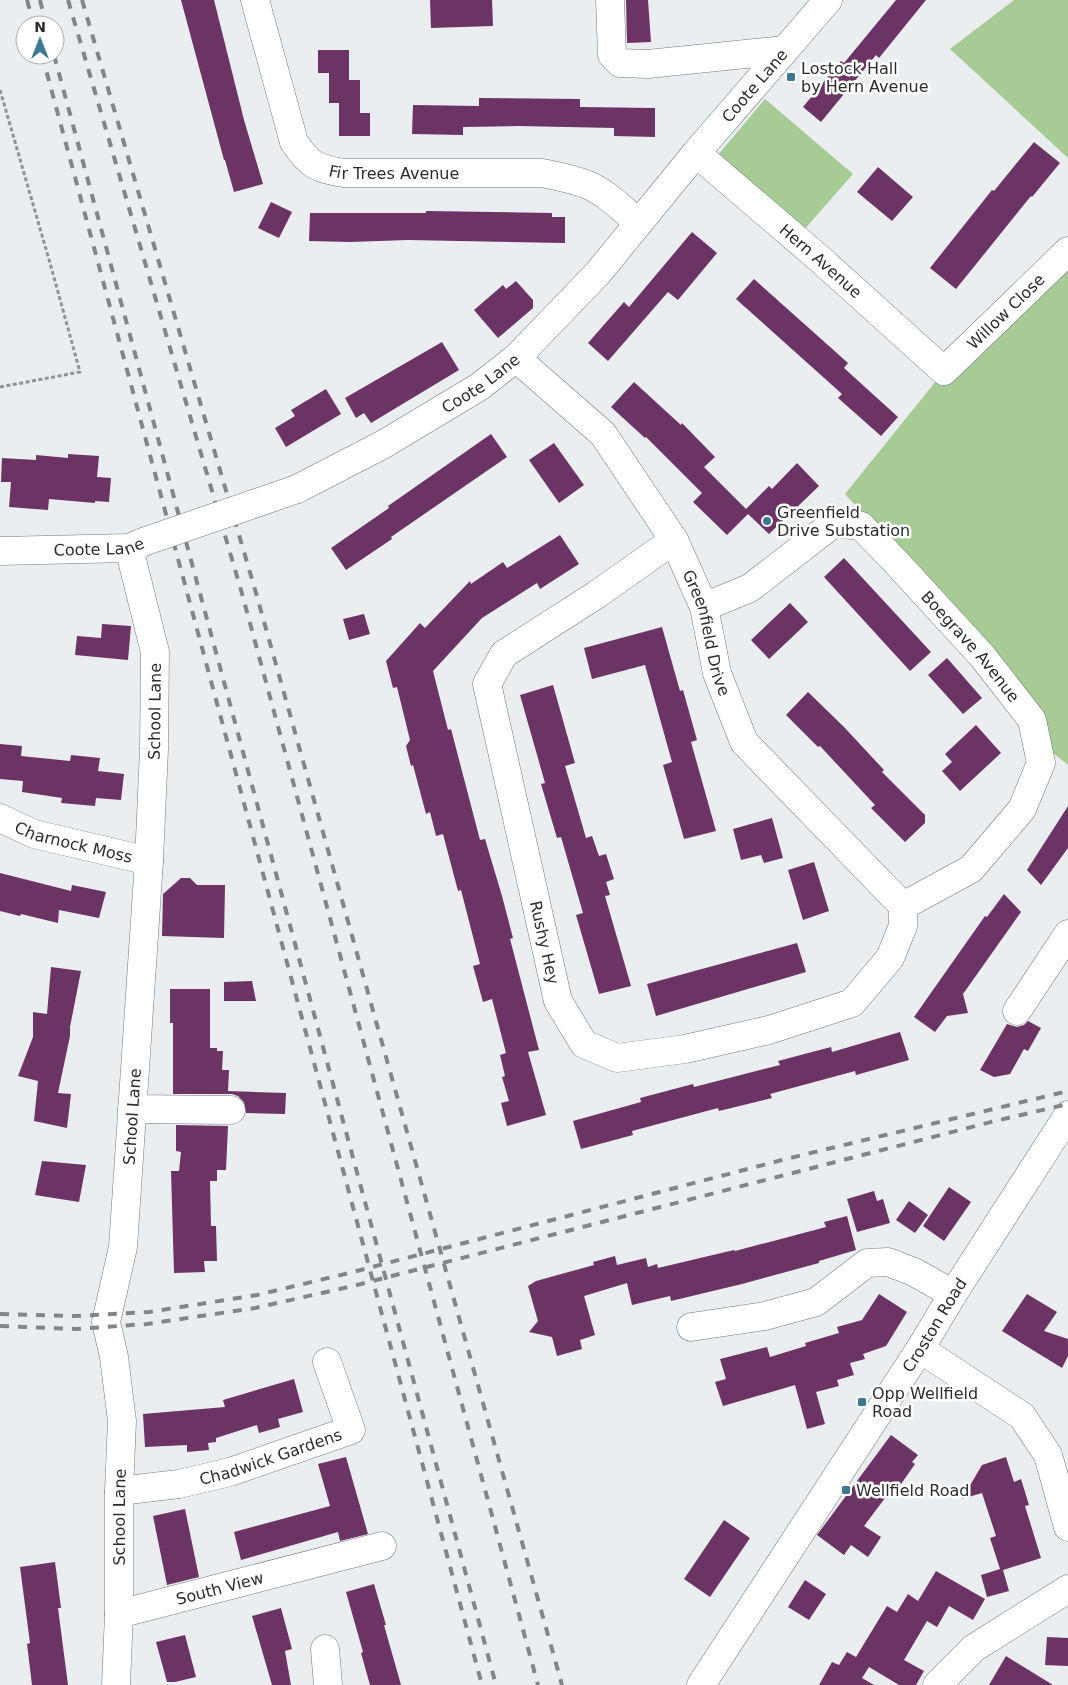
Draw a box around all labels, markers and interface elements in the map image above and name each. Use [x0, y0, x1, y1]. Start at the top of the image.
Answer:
north arrow [15, 15, 65, 65]
text: N [34, 19, 46, 35]
street label: Coote Lane [717, 45, 791, 126]
place label: Lostock Hall by Hern Avenue [801, 59, 929, 96]
marker: Lostock Hall by Hern Avenue [785, 71, 797, 83]
street label: Fir Trees Avenue [327, 161, 459, 183]
street label: Hern Avenue [776, 220, 866, 302]
street label: Willow Close [963, 270, 1048, 353]
street label: Coote Lane [438, 350, 523, 417]
place label: Greenfield Drive Substation [777, 503, 910, 540]
marker: Greenfield Drive Substation [761, 515, 773, 527]
street label: Coote Lane [53, 533, 147, 559]
street label: Greenfield Drive [679, 567, 734, 698]
street label: Boegrave Avenue [917, 587, 1024, 706]
street label: School Lane [144, 663, 164, 760]
street label: Charnock Moss [12, 817, 134, 866]
street label: Rushy Hey [526, 899, 563, 986]
street label: School Lane [119, 1068, 145, 1166]
street label: Croston Road [898, 1274, 970, 1376]
place label: Opp Wellfield Road [872, 1384, 978, 1421]
marker: Opp Wellfield Road [856, 1396, 868, 1408]
street label: Chadwick Gardens [197, 1424, 344, 1488]
street label: School Lane [110, 1468, 129, 1566]
place label: Wellfield Road [856, 1481, 969, 1500]
marker: Wellfield Road [840, 1484, 852, 1496]
street label: South View [174, 1568, 265, 1608]

